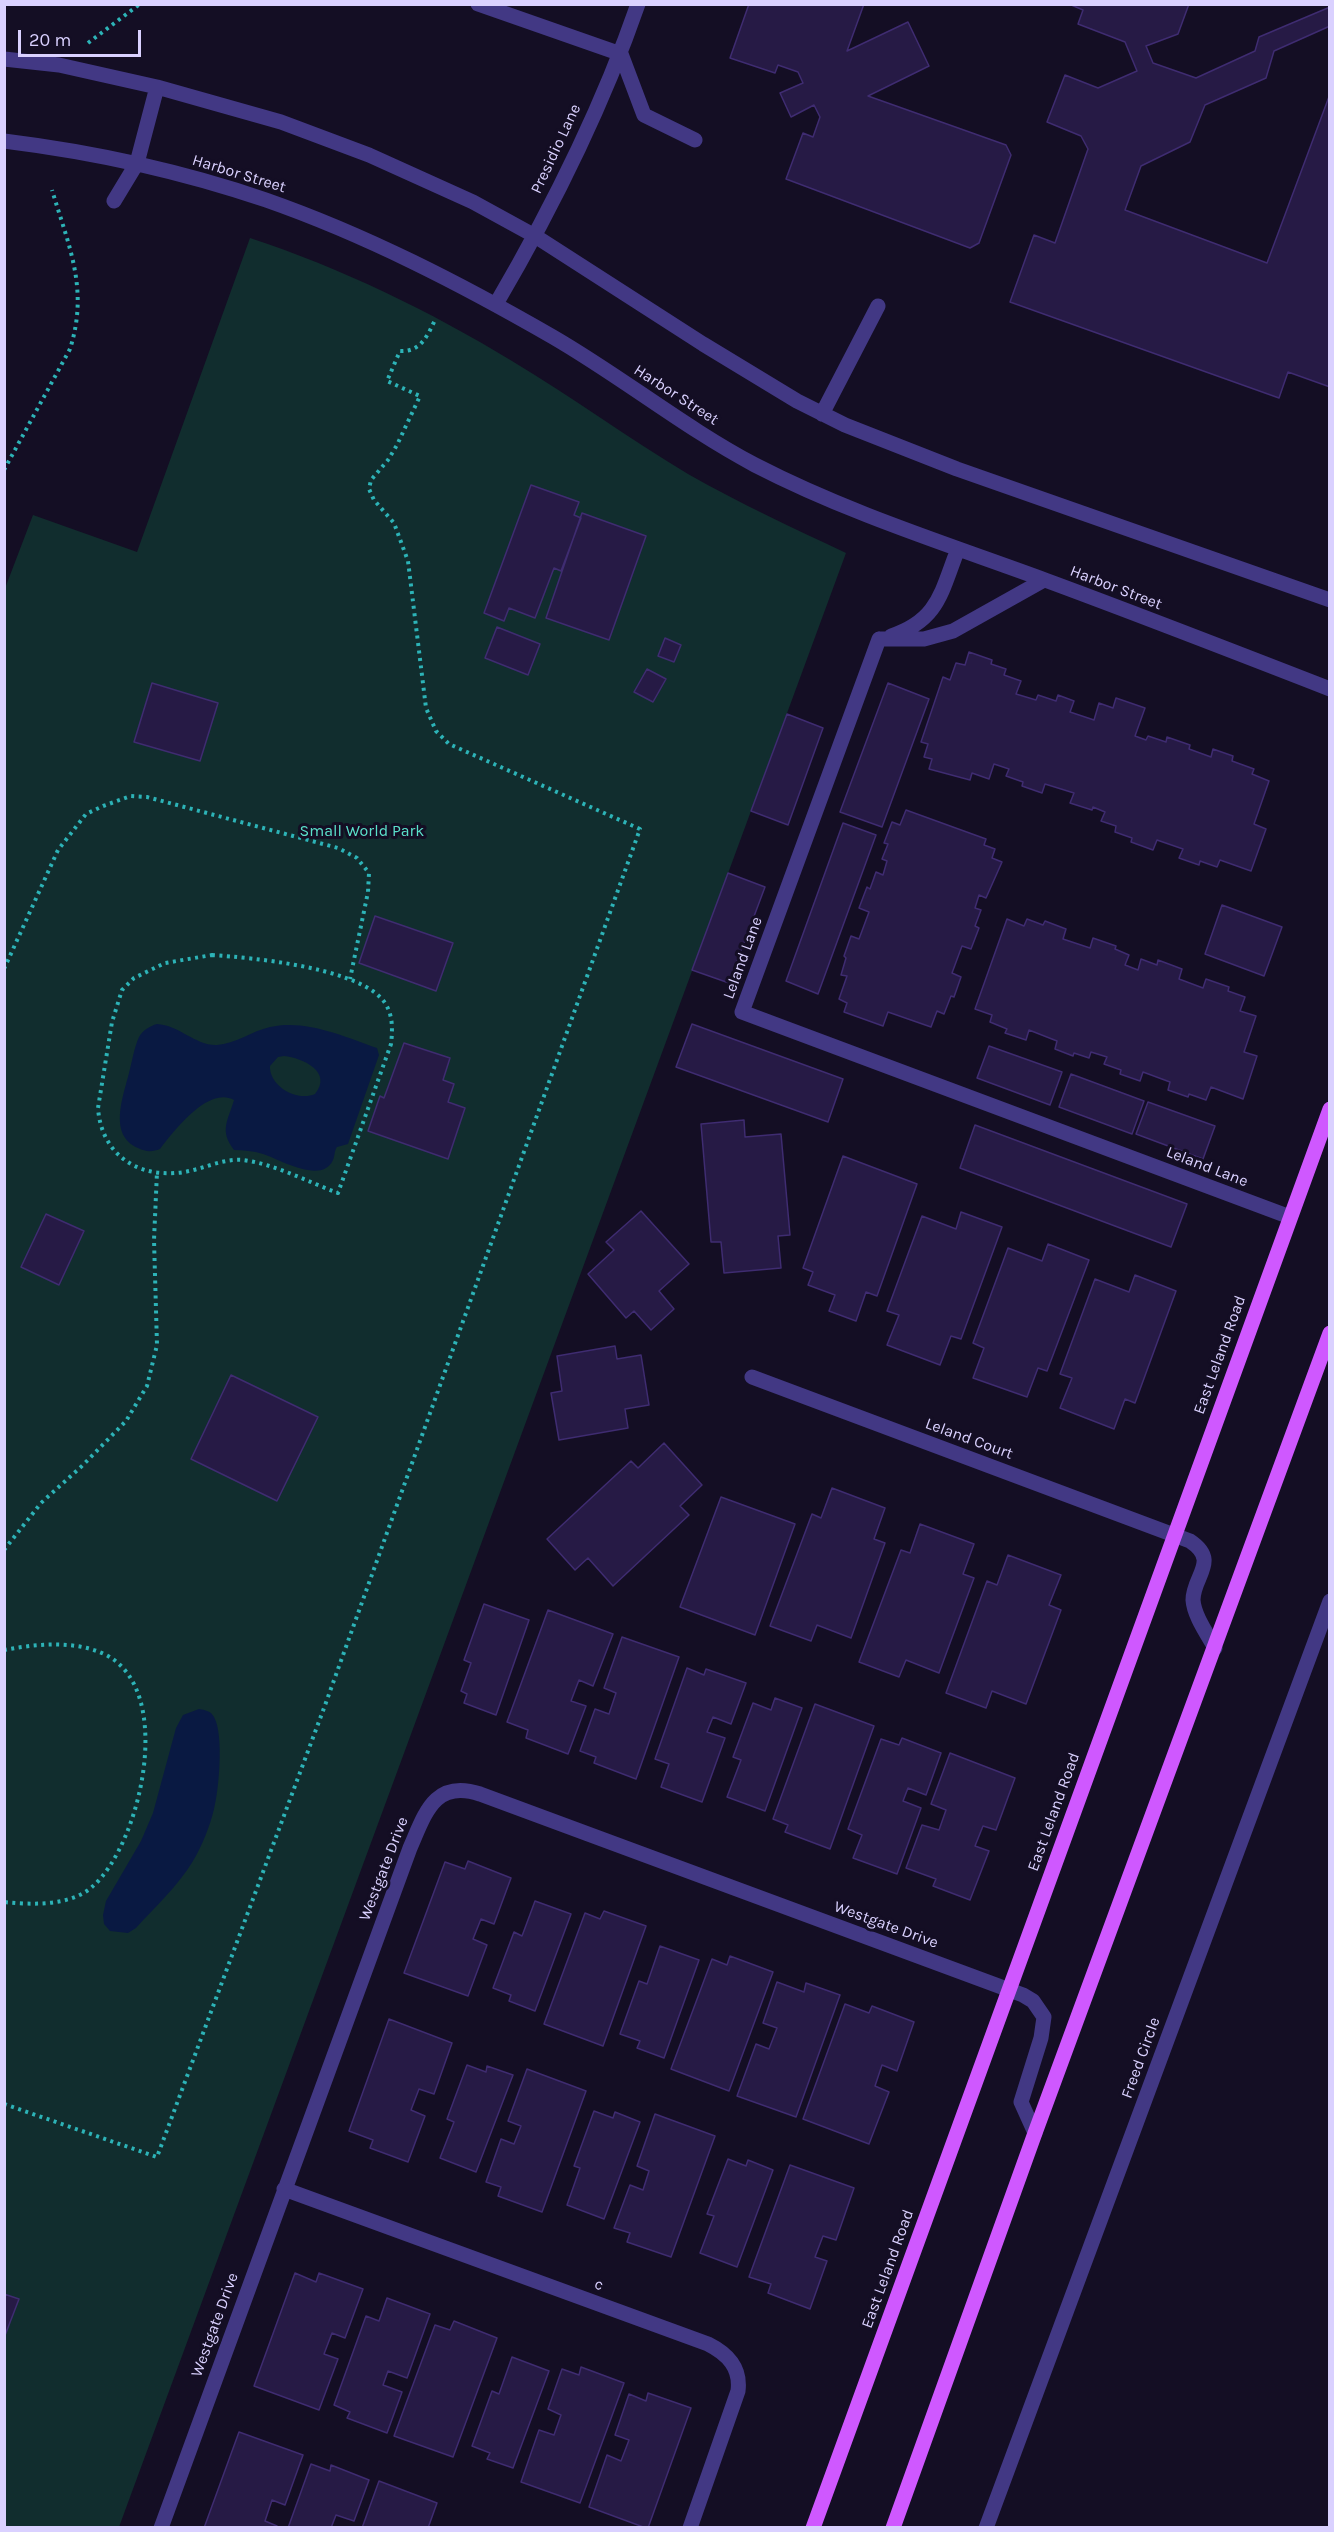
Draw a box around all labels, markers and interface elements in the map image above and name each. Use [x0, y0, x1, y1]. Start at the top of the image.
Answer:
scale bar [21, 18, 144, 56]
text: 20 m [29, 29, 71, 51]
street label: Presidio Lane [527, 101, 585, 197]
street label: Harbor Street [190, 151, 288, 197]
street label: Harbor Street [630, 361, 722, 429]
street label: Harbor Street [1067, 562, 1165, 614]
park label: Small World Park [300, 821, 424, 841]
street label: Leland Lane [719, 914, 767, 1002]
street label: Leland Lane [1163, 1143, 1251, 1191]
street label: East Leland Road [1190, 1293, 1250, 1417]
street label: Leland Court [923, 1414, 1015, 1464]
street label: East Leland Road [1024, 1750, 1084, 1874]
street label: Westgate Drive [355, 1814, 413, 1924]
street label: Westgate Drive [831, 1897, 941, 1953]
street label: Freed Circle [1117, 2015, 1165, 2101]
street label: East Leland Road [858, 2207, 918, 2331]
street label: Westgate Drive [187, 2270, 243, 2380]
street label: c [592, 2275, 606, 2295]

